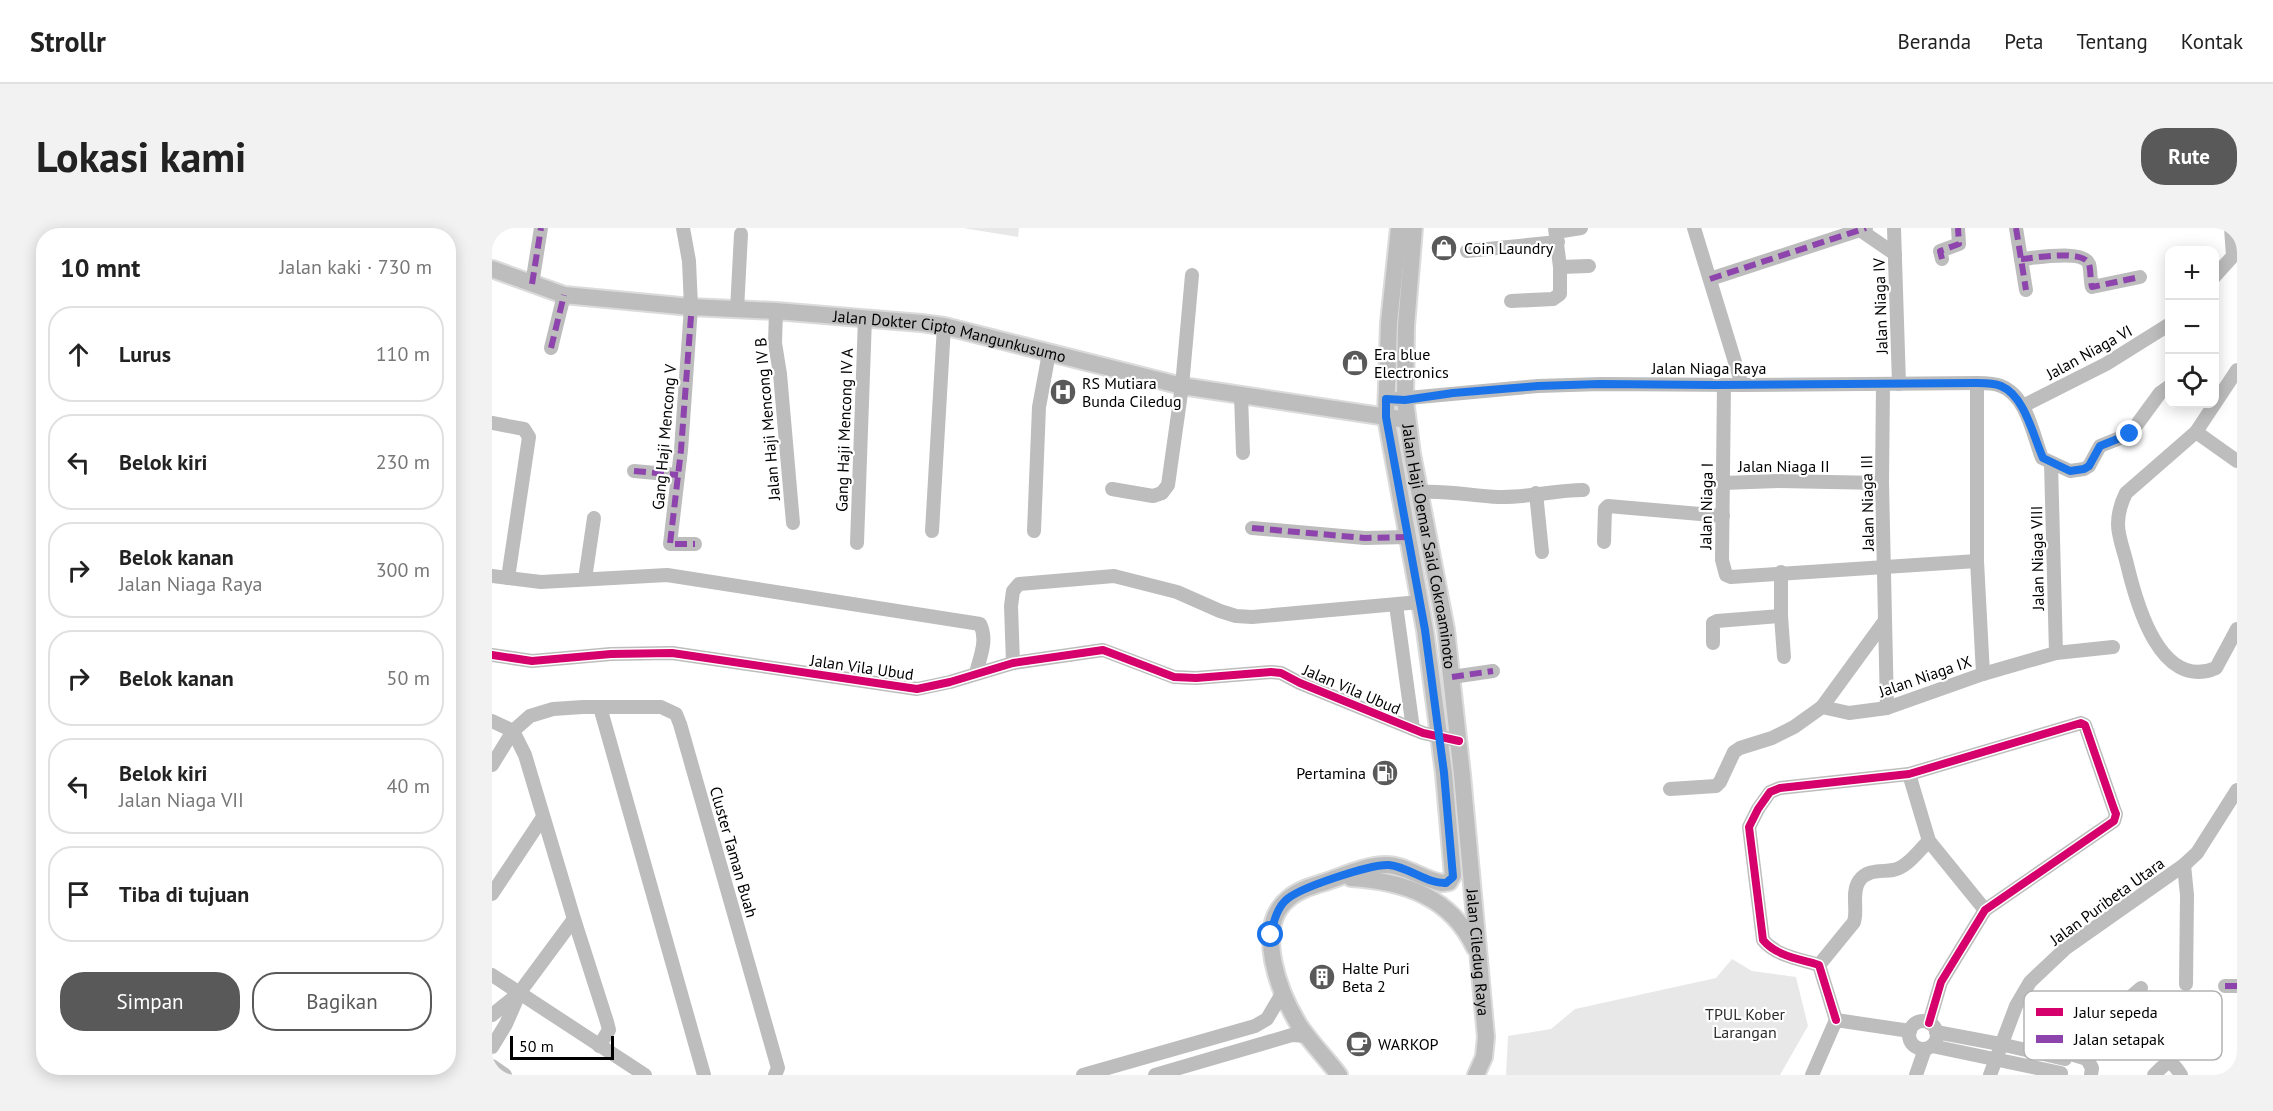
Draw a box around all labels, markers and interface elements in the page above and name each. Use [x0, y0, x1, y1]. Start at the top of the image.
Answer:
text: Strollr [30, 23, 106, 60]
text: Beranda [1898, 28, 1971, 55]
text: Peta [2004, 28, 2043, 55]
text: Tentang [2076, 28, 2148, 55]
text: Kontak [2181, 28, 2243, 55]
button: Rute [2141, 128, 2237, 185]
text: Lokasi kami [36, 129, 246, 184]
shop icon: Coin Laundry [1429, 233, 1459, 263]
place label: Coin Laundry [1464, 238, 1554, 258]
map controls [2165, 246, 2219, 408]
button: + [2165, 246, 2219, 300]
text: 10 mnt [60, 251, 140, 284]
text: Jalan kaki · 730 m [279, 254, 432, 280]
street label: Jalan Niaga IV [1868, 257, 1892, 355]
button: − [2165, 300, 2219, 354]
street label: Jalan Dokter Cipto Mangunkusumo [831, 306, 1068, 366]
street label: Jalan Niaga VI [2042, 320, 2136, 384]
street label: Jalan Haji Mencong IV B [750, 337, 784, 502]
icon: ahead [62, 338, 95, 371]
text: Lurus [119, 340, 171, 368]
text: 110 m [376, 341, 430, 367]
place label: Era blue Electronics [1374, 344, 1449, 382]
street label: Gang Haji Mencong IV A [831, 347, 857, 512]
shop icon: Era blue Electronics [1340, 348, 1370, 378]
button: locate [2165, 354, 2219, 408]
street label: Jalan Niaga Raya [1651, 358, 1766, 378]
street label: Gang Haji Mencong V [648, 362, 680, 511]
place label: RS Mutiara Bunda Ciledug [1082, 373, 1182, 411]
hospital icon: RS Mutiara Bunda Ciledug [1048, 377, 1078, 407]
route end [2116, 420, 2142, 446]
street label: Jalan Haji Oemar Said Cokroaminoto [1398, 422, 1460, 670]
icon: left [62, 446, 95, 479]
text: Belok kiri [119, 448, 208, 476]
text: 230 m [376, 449, 430, 475]
street label: Jalan Niaga III [1856, 455, 1878, 552]
street label: Jalan Niaga II [1737, 456, 1830, 476]
street label: Jalan Niaga I [1695, 462, 1717, 551]
street label: Jalan Niaga VIII [2026, 506, 2048, 611]
text: Belok kanan [119, 543, 234, 571]
icon: right [62, 554, 95, 587]
text: 300 m [376, 557, 430, 583]
text: Jalan Niaga Raya [119, 571, 262, 597]
street label: Jalan Vila Ubud [808, 650, 915, 684]
street label: Jalan Niaga IX [1875, 651, 1974, 701]
street label: Jalan Vila Ubud [1299, 659, 1404, 719]
icon: right [62, 662, 95, 695]
text: Belok kanan [119, 664, 234, 692]
text: 50 m [387, 665, 430, 691]
fuel station icon: Pertamina [1370, 758, 1400, 788]
text: Belok kiri [119, 759, 208, 787]
place label: Pertamina [1296, 763, 1366, 783]
icon: left [62, 770, 95, 803]
text: 40 m [387, 773, 430, 799]
street label: Cluster Taman Buah [706, 784, 762, 920]
text: Jalan Niaga VII [119, 787, 244, 813]
street label: Jalan Puribeta Utara [2045, 853, 2168, 950]
icon: arrive [62, 878, 95, 911]
text: Tiba di tujuan [119, 880, 249, 908]
street label: Jalan Ciledug Raya [1462, 887, 1494, 1017]
route start [1257, 921, 1283, 947]
place label: Halte Puri Beta 2 [1342, 958, 1410, 996]
building icon: Halte Puri Beta 2 [1307, 962, 1337, 992]
button: Simpan [60, 972, 240, 1031]
button: Bagikan [252, 972, 432, 1031]
legend [2024, 991, 2222, 1060]
text: Jalur sepeda [2073, 1002, 2158, 1022]
park label: TPUL Kober Larangan [1705, 1004, 1786, 1042]
cafe icon: WARKOP [1344, 1029, 1374, 1059]
text: Jalan setapak [2073, 1029, 2165, 1049]
scale bar [510, 1033, 614, 1060]
place label: WARKOP [1378, 1034, 1439, 1054]
text: 50 m [519, 1036, 554, 1056]

